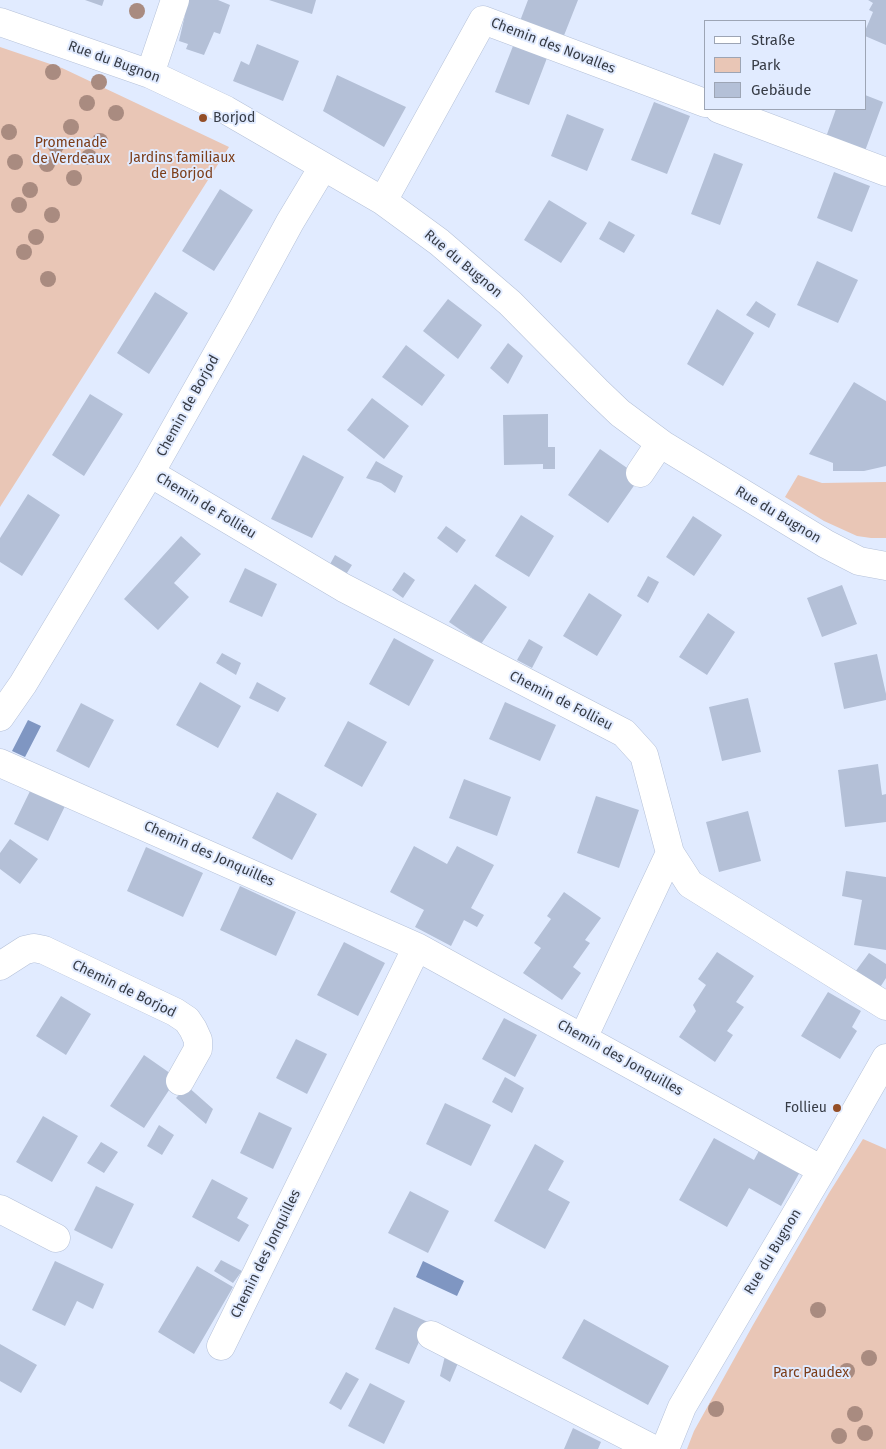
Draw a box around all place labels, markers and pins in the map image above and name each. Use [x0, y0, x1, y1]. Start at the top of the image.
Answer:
place label: Borjod [213, 110, 255, 126]
marker: Borjod [197, 112, 209, 124]
place label: Follieu [785, 1100, 827, 1116]
marker: Follieu [831, 1102, 843, 1114]

